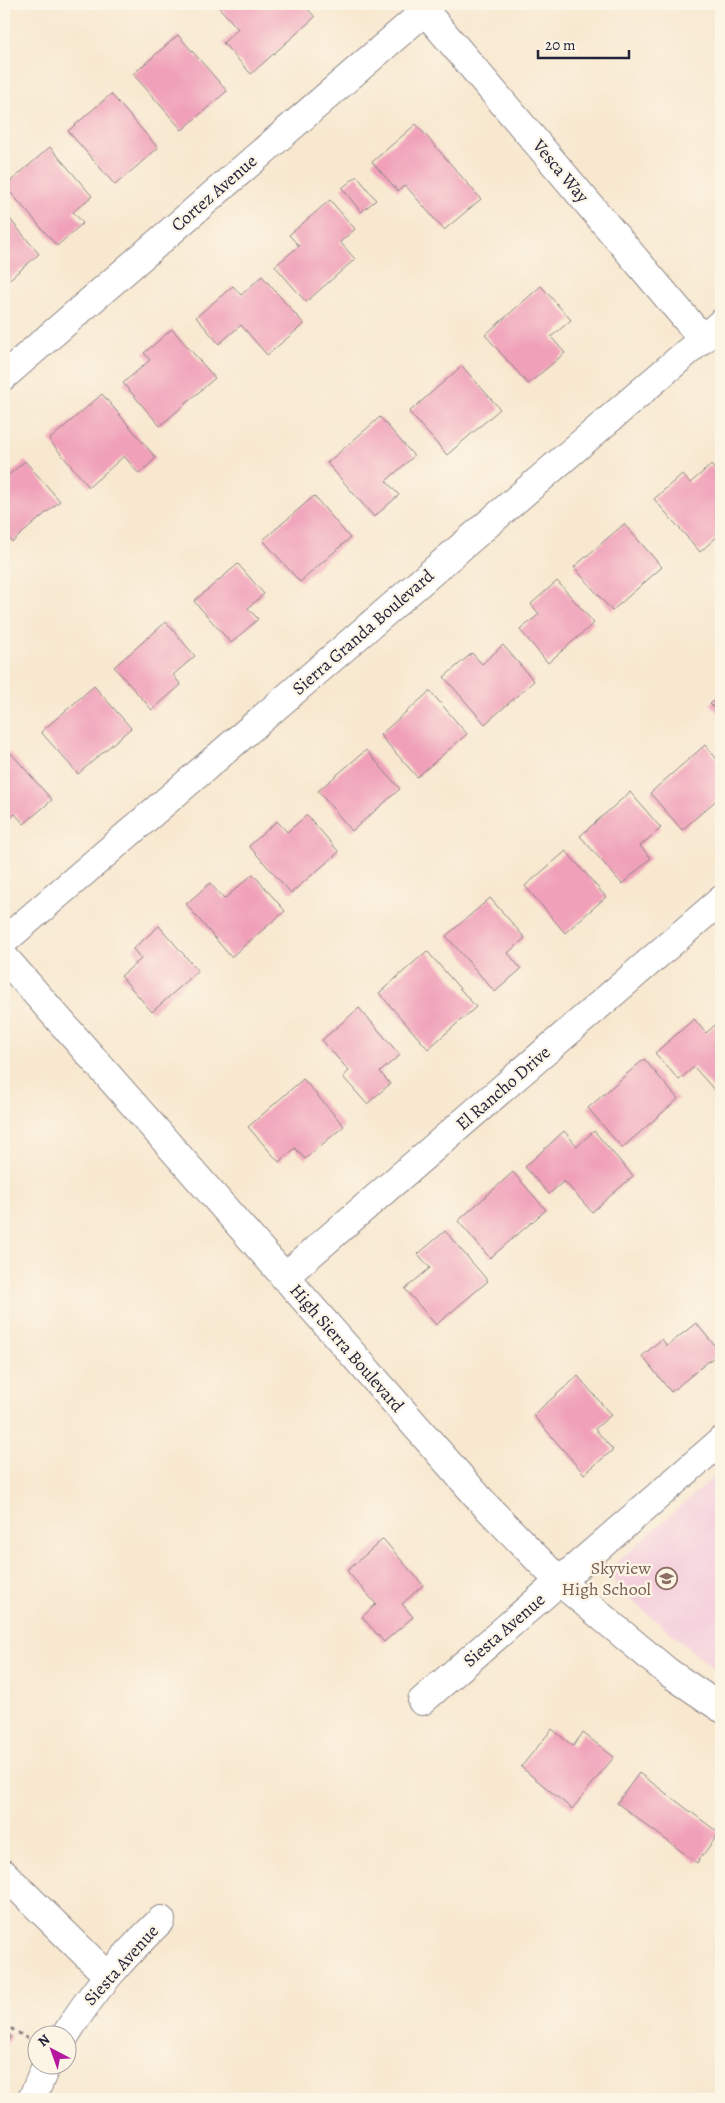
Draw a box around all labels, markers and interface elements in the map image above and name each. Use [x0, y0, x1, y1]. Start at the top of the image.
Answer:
scale bar [538, 28, 629, 60]
text: 20 m [545, 35, 576, 55]
street label: Vesca Way [527, 134, 595, 208]
street label: Cortez Avenue [166, 149, 262, 237]
street label: Sierra Granda Boulevard [287, 564, 439, 700]
street label: El Rancho Drive [451, 1040, 555, 1136]
street label: High Sierra Boulevard [284, 1279, 410, 1418]
place label: Skyview High School [562, 1556, 652, 1601]
school or university icon: Skyview High School [655, 1566, 679, 1590]
street label: Siesta Avenue [458, 1588, 550, 1672]
street label: Siesta Avenue [78, 1919, 164, 2011]
north arrow [28, 2026, 78, 2076]
text: N [34, 2030, 54, 2051]

